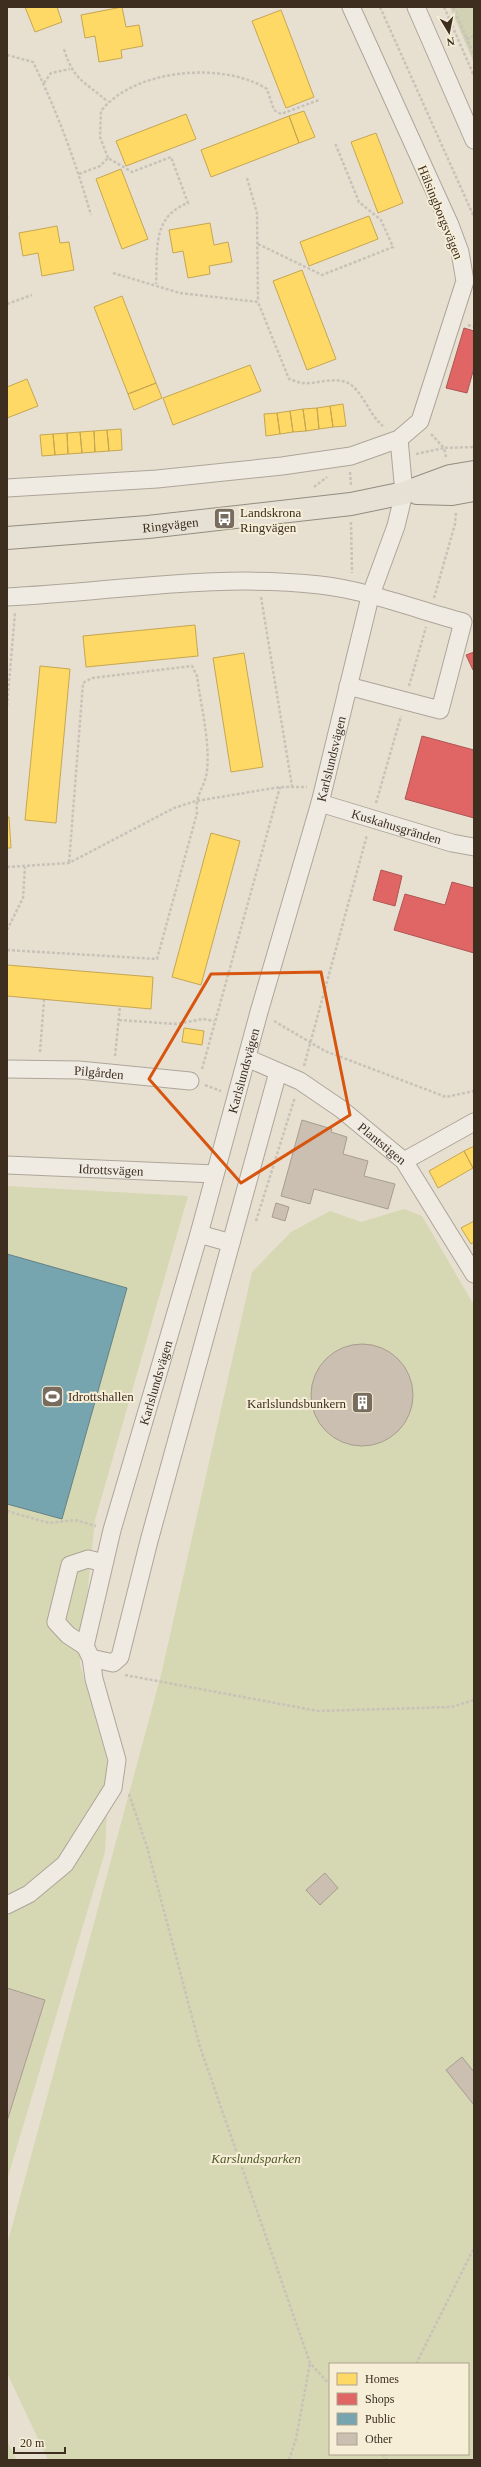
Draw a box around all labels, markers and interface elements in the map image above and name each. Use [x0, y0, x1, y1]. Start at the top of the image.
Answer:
north arrow [429, 12, 469, 52]
text: N [446, 35, 456, 48]
street label: Hälsingborgsvägen [415, 163, 466, 262]
place label: Landskrona Ringvägen [240, 505, 302, 535]
bus stop icon: Landskrona Ringvägen [211, 506, 237, 532]
street label: Ringvägen [142, 514, 200, 535]
street label: Karlslundsvägen [314, 714, 349, 803]
street label: Kuskahusgränden [350, 806, 444, 848]
street label: Karlslundsvägen [225, 1026, 262, 1115]
street label: Pilgården [74, 1063, 125, 1082]
street label: Plantstigen [355, 1119, 409, 1168]
street label: Idrottsvägen [78, 1161, 144, 1179]
street label: Karlslundsvägen [136, 1338, 175, 1427]
sports icon: Idrottshallen [39, 1383, 65, 1409]
place label: Idrottshallen [68, 1389, 134, 1404]
building icon: Karlslundsbunkern [349, 1390, 375, 1416]
place label: Karlslundsbunkern [247, 1396, 346, 1411]
park label: Karslundsparken [210, 2151, 301, 2166]
legend [329, 2363, 469, 2455]
text: Homes [365, 2372, 399, 2386]
text: Shops [365, 2392, 395, 2406]
text: Public [365, 2412, 396, 2426]
scale bar [14, 2429, 65, 2455]
text: Other [365, 2432, 392, 2446]
text: 20 m [20, 2436, 45, 2450]

